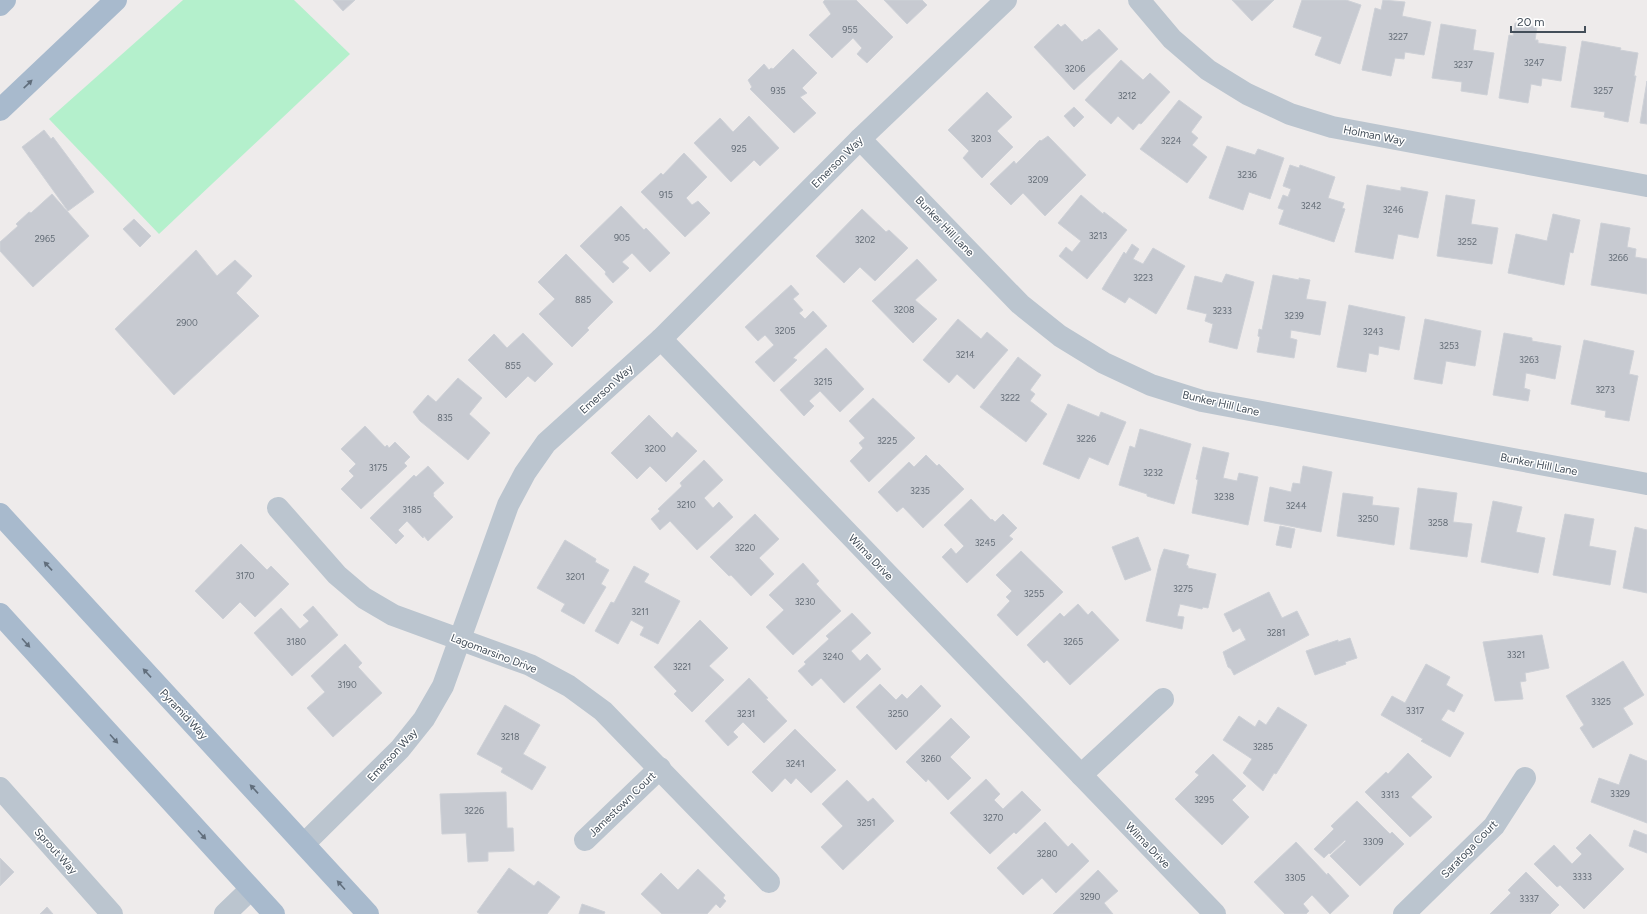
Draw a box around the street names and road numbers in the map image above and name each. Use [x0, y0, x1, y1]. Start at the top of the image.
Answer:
street label: Holman Way [1342, 123, 1406, 148]
street label: Emerson Way [809, 134, 866, 191]
street label: Bunker Hill Lane [913, 194, 977, 259]
street label: Emerson Way [577, 362, 636, 417]
street label: Bunker Hill Lane [1181, 388, 1261, 419]
street label: Bunker Hill Lane [1499, 451, 1579, 478]
street label: Wilma Drive [846, 532, 896, 583]
street label: Lagomarsino Drive [449, 631, 539, 676]
street label: Pyramid Way [157, 687, 210, 742]
street label: Emerson Way [365, 726, 420, 784]
street label: Jamestown Court [586, 769, 658, 840]
street label: Saratoga Court [1439, 818, 1500, 881]
street label: Wilma Drive [1123, 820, 1173, 871]
street label: Sprout Way [31, 826, 80, 877]

